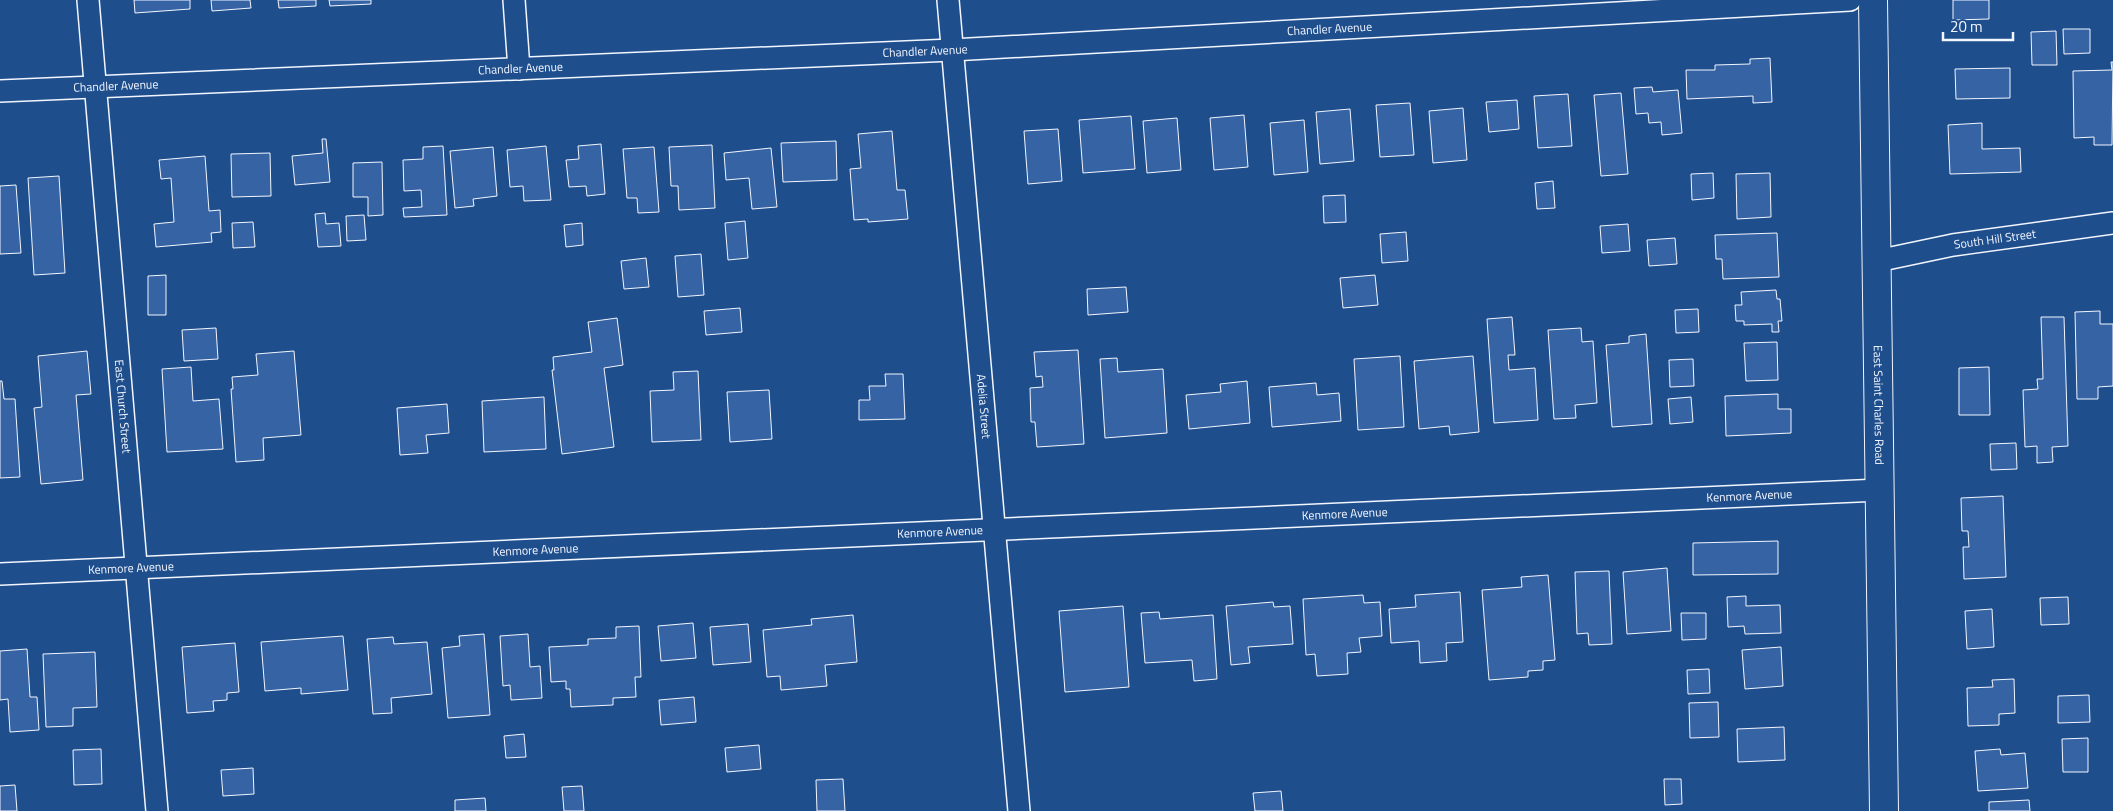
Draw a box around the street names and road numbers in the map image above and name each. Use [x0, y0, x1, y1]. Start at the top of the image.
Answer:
street label: Chandler Avenue [1287, 17, 1372, 40]
street label: Chandler Avenue [882, 39, 968, 62]
street label: Chandler Avenue [478, 57, 563, 79]
street label: Chandler Avenue [73, 74, 159, 97]
street label: South Hill Street [1953, 224, 2038, 254]
street label: East Saint Charles Road [1869, 345, 1889, 465]
street label: East Church Street [110, 359, 137, 455]
street label: Adelia Street [972, 373, 996, 440]
street label: Kenmore Avenue [1706, 484, 1793, 507]
street label: Kenmore Avenue [1301, 502, 1388, 525]
street label: Kenmore Avenue [897, 520, 983, 543]
street label: Kenmore Avenue [492, 538, 579, 561]
street label: Kenmore Avenue [88, 556, 174, 579]

